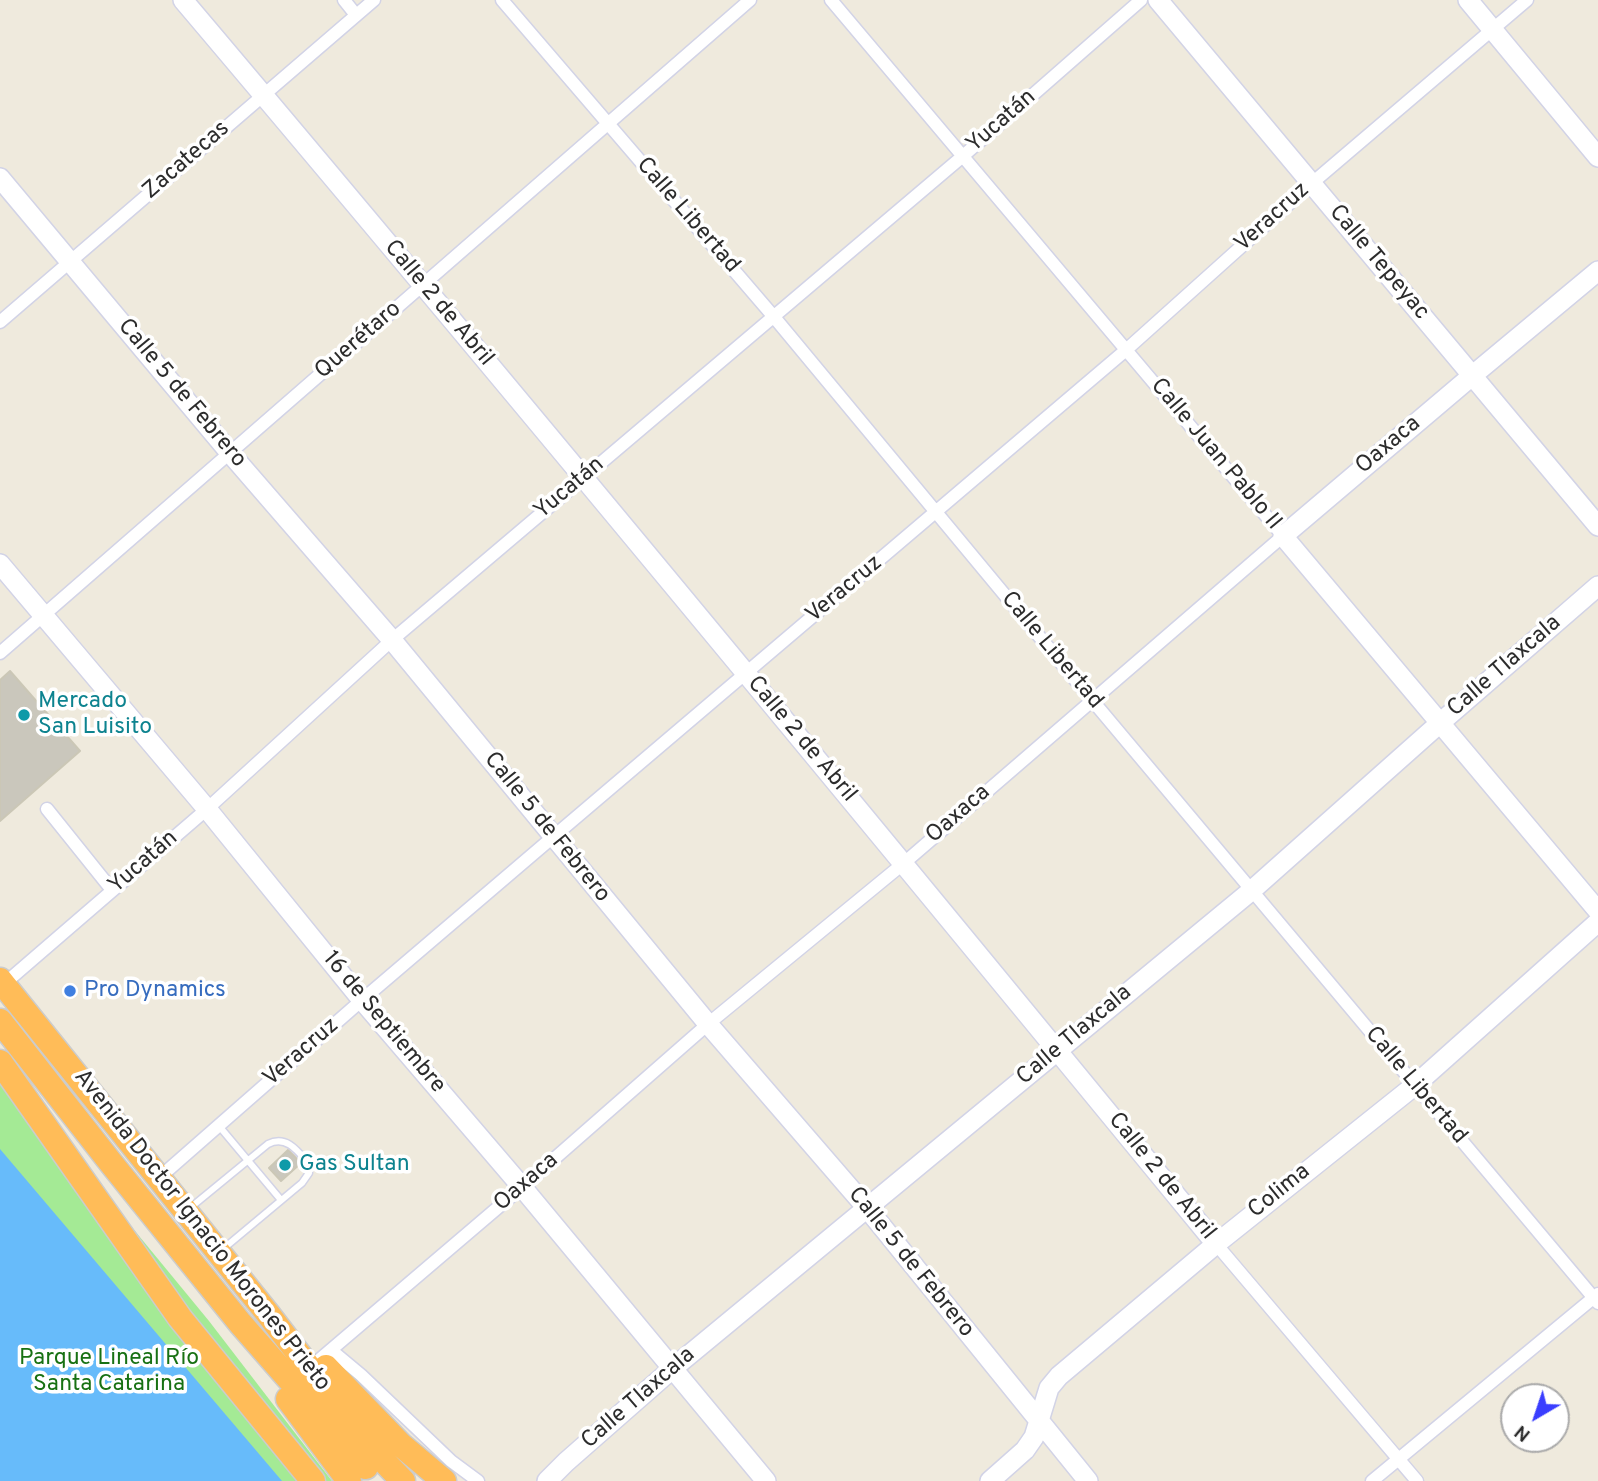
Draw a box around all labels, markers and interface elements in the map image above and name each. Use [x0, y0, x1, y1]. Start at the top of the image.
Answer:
street label: Yucatán [962, 84, 1042, 160]
street label: Zacatecas [138, 116, 236, 206]
street label: Calle Libertad [629, 152, 745, 280]
street label: Veracruz [1230, 177, 1316, 259]
street label: Calle Tepeyac [1322, 200, 1434, 326]
street label: Calle 2 de Abril [377, 235, 499, 373]
street label: Querétaro [310, 296, 408, 386]
street label: Calle 5 de Febrero [111, 314, 251, 474]
street label: Calle Juan Pablo II [1144, 374, 1286, 536]
street label: Oaxaca [1351, 411, 1427, 481]
street label: Yucatán [529, 452, 611, 526]
street label: Veracruz [801, 550, 889, 630]
street label: Calle Libertad [994, 587, 1108, 715]
street label: Calle Tlaxcala [1443, 610, 1567, 724]
street label: Calle 2 de Abril [740, 671, 862, 809]
place label: Mercado San Luisito [38, 688, 152, 742]
marker: Mercado San Luisito [16, 707, 32, 723]
street label: Calle 5 de Febrero [477, 747, 615, 909]
street label: Oaxaca [921, 780, 997, 850]
street label: Yucatán [104, 825, 184, 901]
street label: 16 de Septiembre [316, 946, 450, 1100]
place label: Pro Dynamics [84, 977, 226, 1005]
street label: Calle Tlaxcala [1012, 980, 1138, 1092]
marker: Pro Dynamics [62, 983, 78, 999]
street label: Veracruz [259, 1013, 345, 1093]
street label: Calle Libertad [1358, 1022, 1472, 1150]
street label: Avenida Doctor Ignacio Morones Prieto [67, 1065, 335, 1397]
street label: Calle 2 de Abril [1101, 1108, 1221, 1246]
street label: Oaxaca [489, 1148, 565, 1218]
place label: Gas Sultan [299, 1151, 410, 1179]
marker: Gas Sultan [277, 1157, 293, 1173]
street label: Colima [1244, 1159, 1316, 1225]
street label: Calle 5 de Febrero [841, 1182, 979, 1344]
street label: Calle Tlaxcala [577, 1342, 701, 1456]
park label: Parque Lineal Río Santa Catarina [19, 1345, 199, 1399]
north arrow [1500, 1383, 1570, 1453]
text: N [1510, 1419, 1536, 1446]

